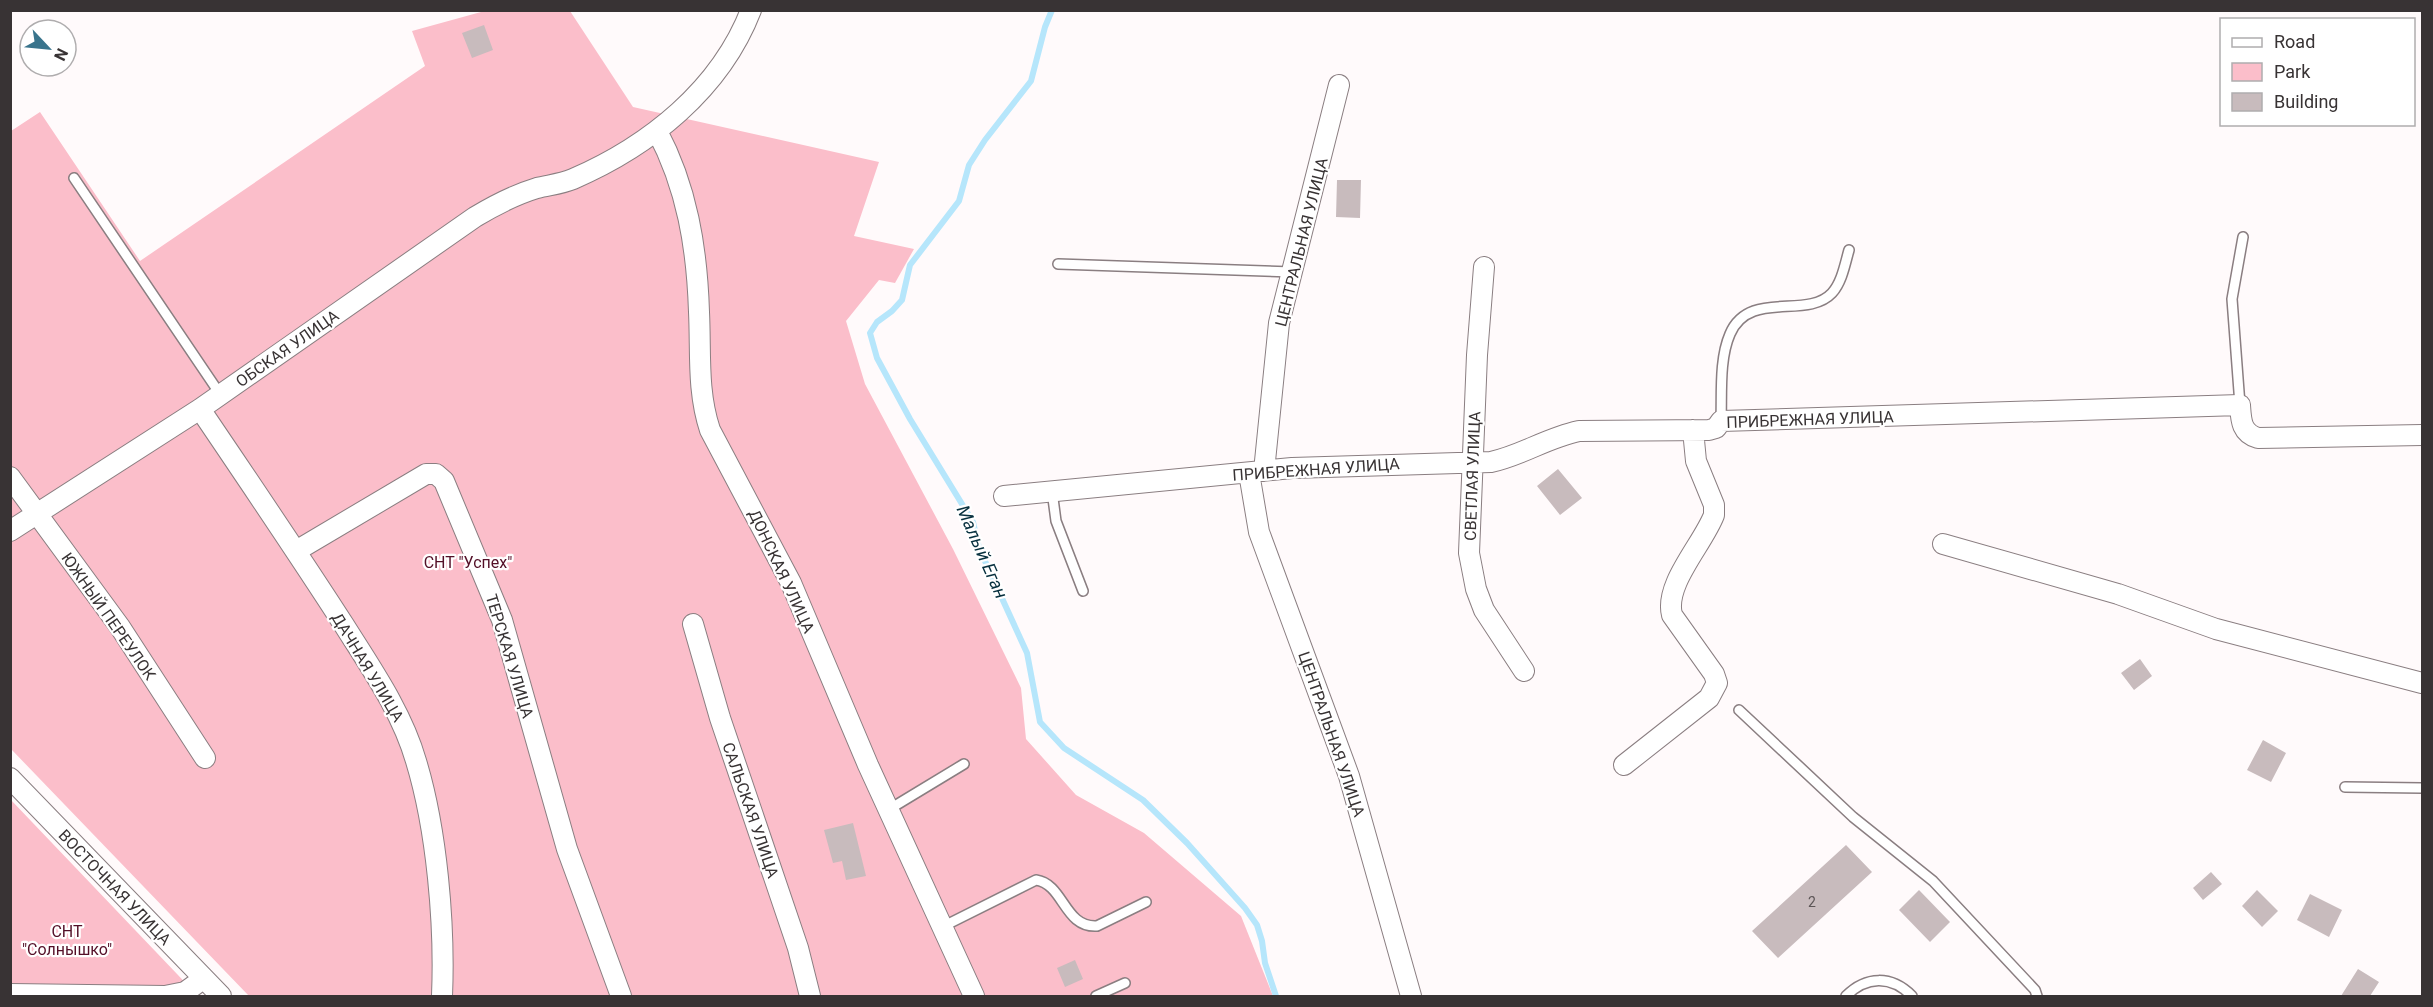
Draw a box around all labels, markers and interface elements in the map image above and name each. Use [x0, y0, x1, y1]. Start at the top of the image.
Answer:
north arrow [18, 18, 78, 78]
legend [2220, 18, 2415, 126]
text: Road [2274, 31, 2315, 52]
text: N [50, 45, 72, 64]
text: Park [2274, 61, 2311, 82]
text: Building [2274, 91, 2338, 112]
street label: ЦЕНТРАЛЬНАЯ УЛИЦА [1271, 155, 1332, 328]
street label: ОБСКАЯ УЛИЦА [232, 306, 343, 391]
street label: ПРИБРЕЖНАЯ УЛИЦА [1726, 407, 1895, 432]
street label: СВЕТЛАЯ УЛИЦА [1461, 410, 1484, 541]
street label: ПРИБРЕЖНАЯ УЛИЦА [1232, 454, 1401, 485]
water label: Малый Еган [953, 502, 1012, 602]
street label: ДОНСКАЯ УЛИЦА [745, 506, 819, 637]
street label: ЮЖНЫЙ ПЕРЕУЛОК [57, 549, 160, 684]
park label: СНТ "Успех" [424, 553, 512, 572]
street label: ТЕРСКАЯ УЛИЦА [482, 592, 538, 721]
street label: ДАЧНАЯ УЛИЦА [328, 609, 408, 726]
street label: ЦЕНТРАЛЬНАЯ УЛИЦА [1294, 649, 1369, 820]
street label: САЛЬСКАЯ УЛИЦА [718, 740, 783, 881]
street label: ВОСТОЧНАЯ УЛИЦА [55, 826, 175, 949]
house number: 2 [1808, 894, 1816, 910]
park label: СНТ "Солнышко" [22, 922, 112, 959]

